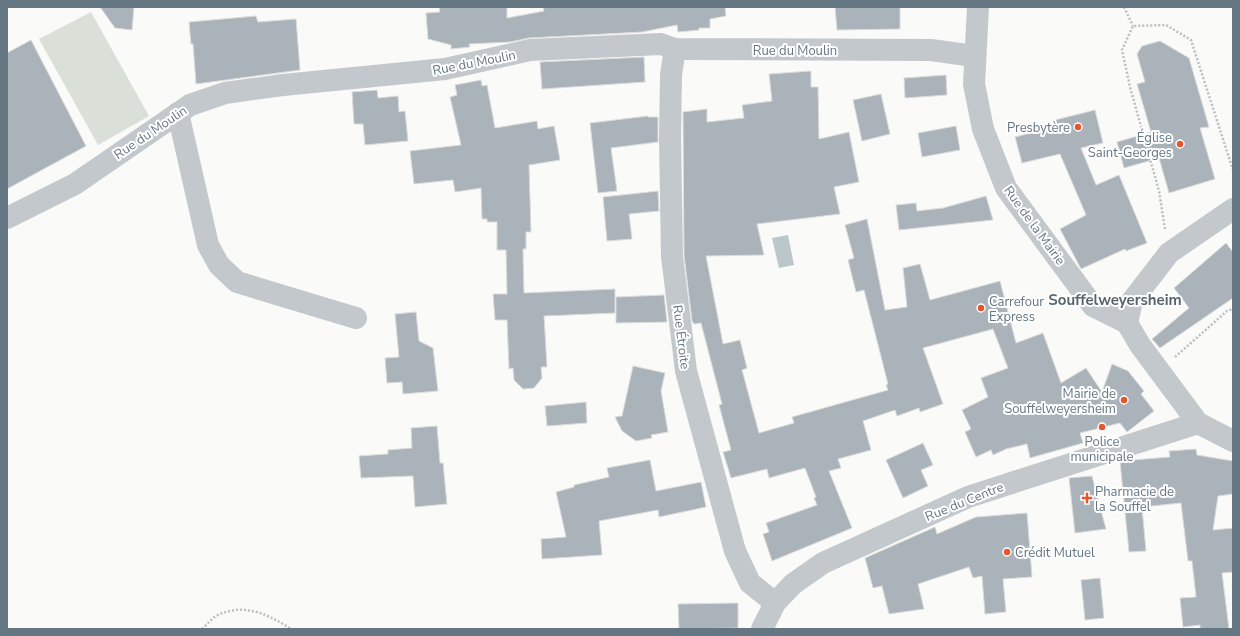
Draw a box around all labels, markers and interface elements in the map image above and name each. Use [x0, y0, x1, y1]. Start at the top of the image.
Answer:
street label: Rue du Moulin [753, 42, 837, 60]
street label: Rue du Moulin [431, 46, 517, 80]
street label: Rue du Moulin [111, 102, 191, 164]
place label: Presbytère [1007, 119, 1070, 137]
marker: Presbytère [1073, 122, 1083, 132]
place label: Église Saint-Georges [1088, 128, 1172, 162]
marker: Église Saint-Georges [1175, 139, 1185, 149]
street label: Rue de la Mairie [999, 182, 1069, 269]
district label: Souffelweyersheim [1048, 290, 1182, 310]
place label: Carrefour Express [989, 293, 1044, 326]
marker: Carrefour Express [976, 303, 986, 313]
street label: Rue Étroite [668, 304, 695, 370]
place label: Mairie de Souffelweyersheim [1004, 385, 1116, 418]
marker: Mairie de Souffelweyersheim [1119, 395, 1129, 405]
marker: Police municipale [1097, 422, 1107, 432]
place label: Police municipale [1070, 433, 1134, 466]
street label: Rue du Centre [922, 478, 1006, 526]
place label: Pharmacie de la Souffel [1095, 483, 1174, 516]
marker: Pharmacie de la Souffel [1082, 493, 1092, 503]
place label: Crédit Mutuel [1015, 544, 1095, 562]
marker: Crédit Mutuel [1002, 547, 1012, 557]

